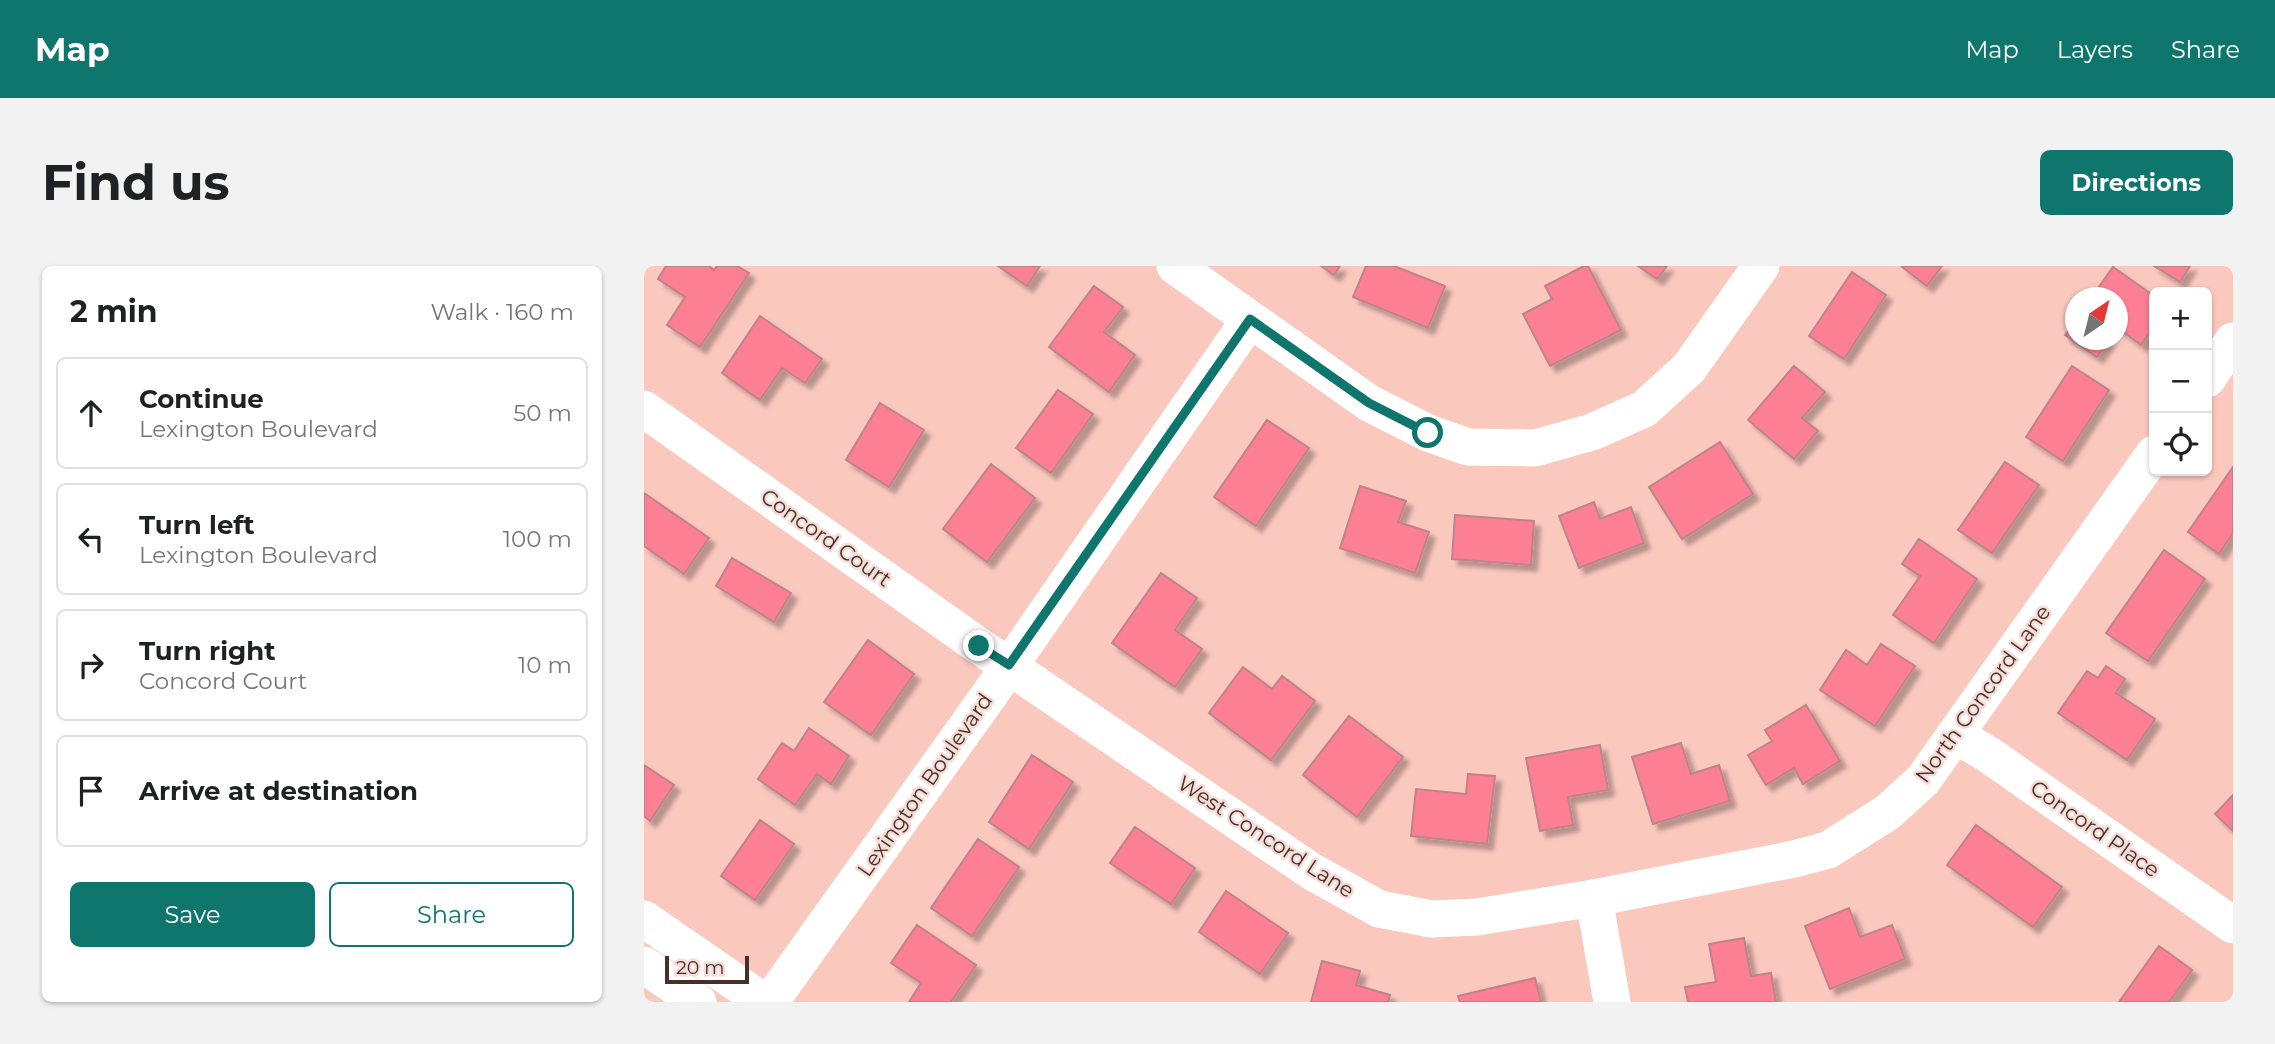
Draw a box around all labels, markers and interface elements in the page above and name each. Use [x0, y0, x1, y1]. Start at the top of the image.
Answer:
text: Map [35, 29, 110, 69]
text: Map [1965, 35, 2019, 64]
text: Layers [2057, 35, 2133, 64]
text: Share [2171, 35, 2240, 64]
button: Directions [2040, 150, 2233, 215]
text: Find us [42, 153, 230, 212]
north arrow [2065, 287, 2128, 350]
map controls [2149, 287, 2212, 476]
button: + [2149, 287, 2212, 350]
text: 2 min [70, 293, 157, 330]
text: Walk · 160 m [430, 298, 574, 326]
button: − [2149, 350, 2212, 413]
text: Continue [139, 383, 264, 415]
icon: ahead [72, 394, 110, 432]
text: 50 m [513, 399, 572, 427]
button: locate [2149, 413, 2212, 476]
text: Lexington Boulevard [139, 415, 378, 443]
route start [1412, 417, 1443, 448]
street label: Concord Court [756, 483, 896, 592]
text: Turn left [139, 509, 255, 541]
icon: left [72, 520, 110, 558]
text: 100 m [503, 525, 572, 553]
text: Lexington Boulevard [139, 541, 378, 569]
street label: North Concord Lane [1910, 600, 2055, 787]
route end [963, 630, 994, 661]
text: Turn right [139, 635, 275, 667]
icon: right [72, 646, 110, 684]
text: 10 m [518, 651, 572, 679]
text: Concord Court [139, 667, 307, 695]
street label: Lexington Boulevard [852, 688, 997, 881]
street label: West Concord Lane [1173, 770, 1359, 903]
icon: arrive [72, 772, 110, 810]
text: Arrive at destination [139, 775, 418, 807]
street label: Concord Place [2026, 775, 2165, 882]
button: Save [70, 882, 315, 947]
button: Share [329, 882, 574, 947]
scale bar [665, 953, 749, 985]
text: 20 m [676, 956, 724, 979]

